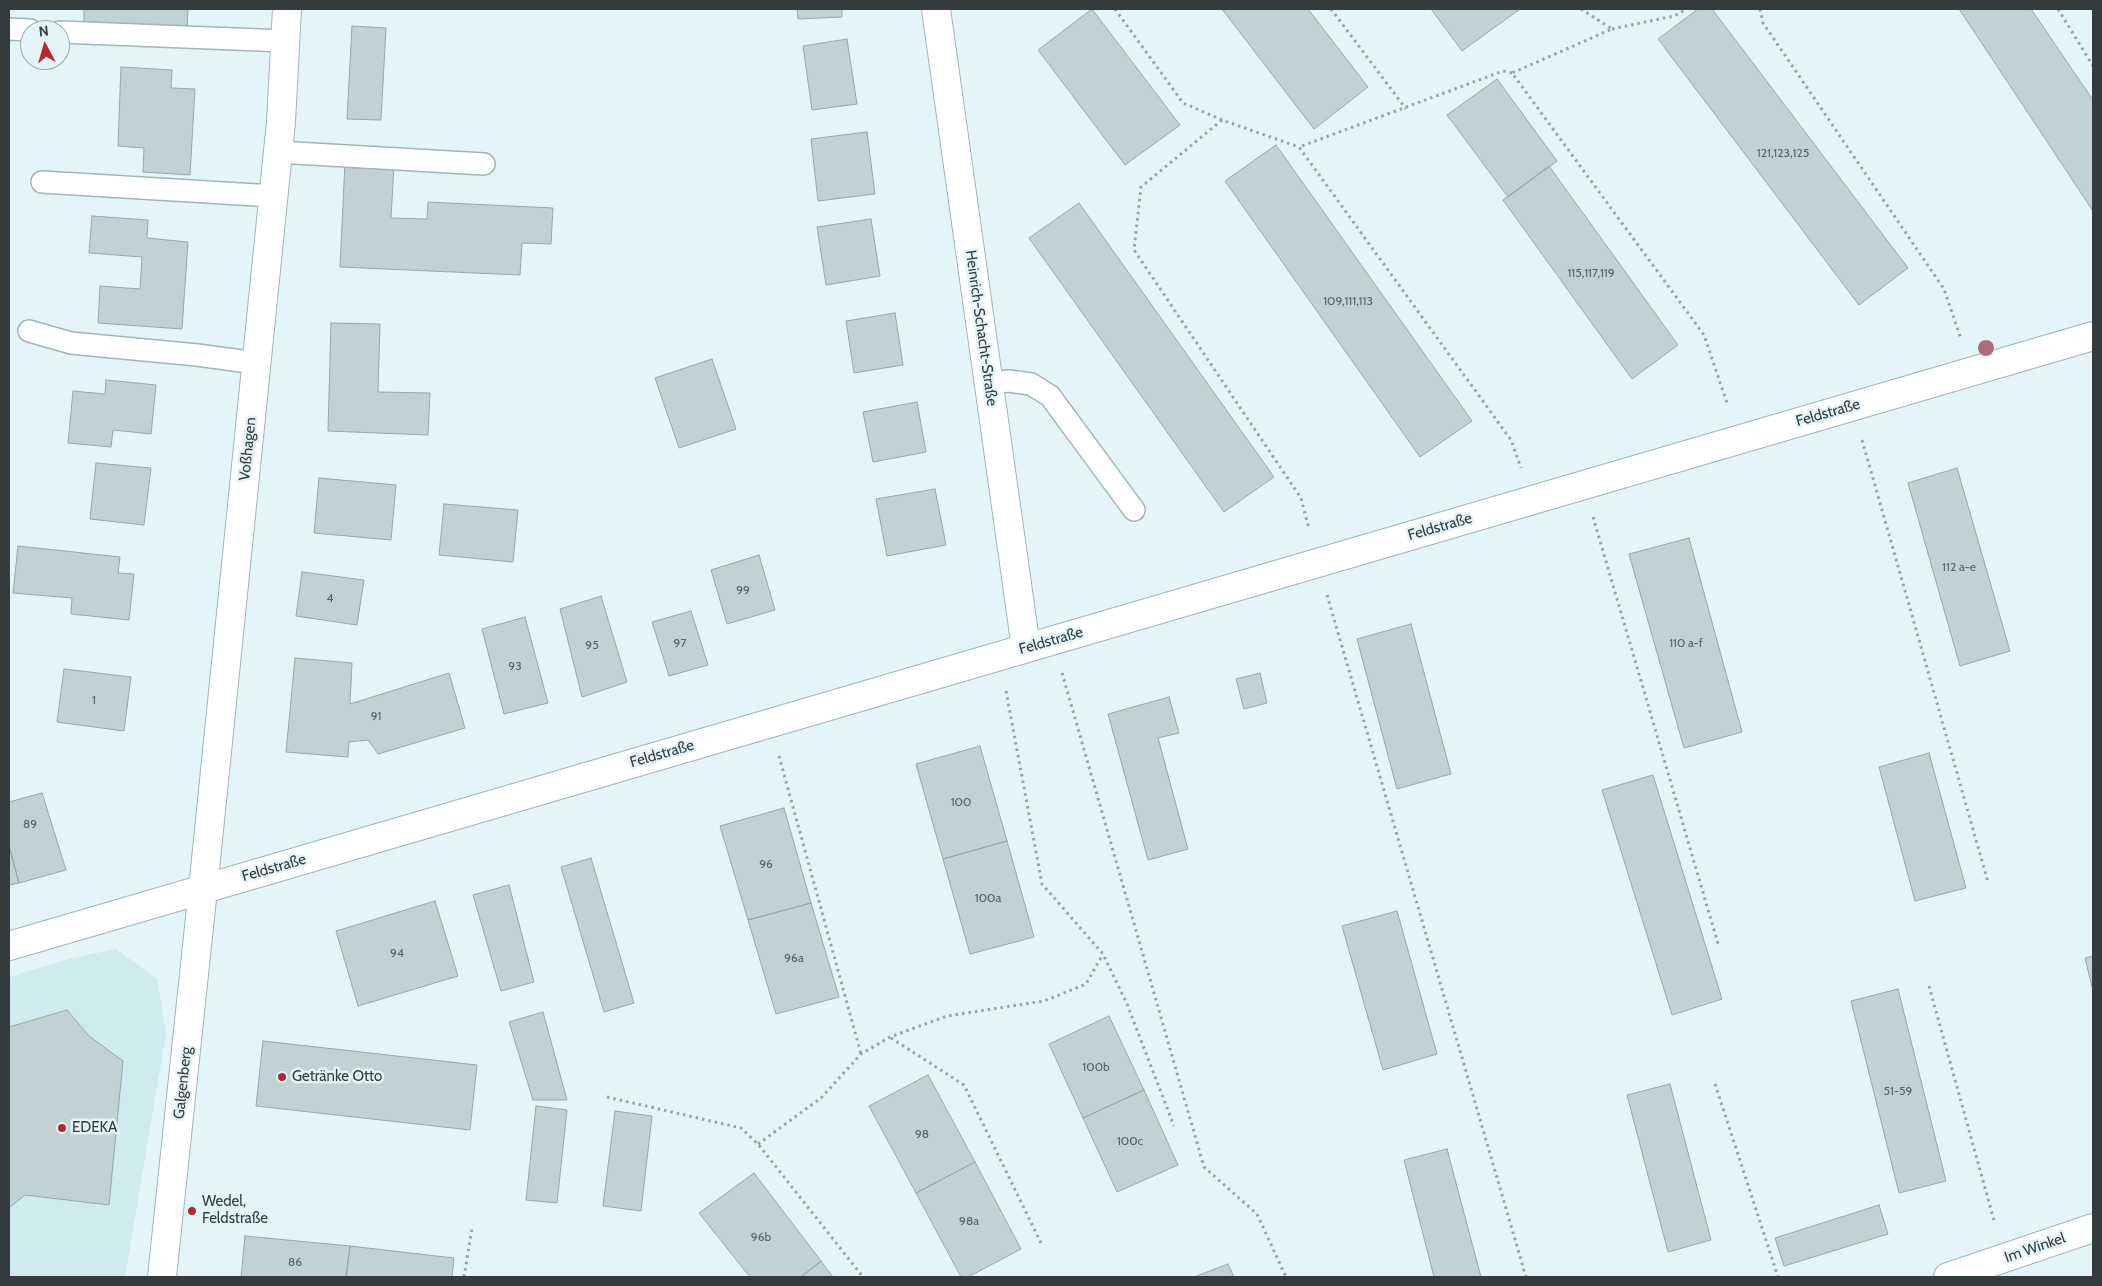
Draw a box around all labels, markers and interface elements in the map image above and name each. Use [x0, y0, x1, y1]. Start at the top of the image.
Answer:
north arrow [20, 20, 70, 70]
text: N [38, 22, 49, 41]
house number: 121,123,125 [1757, 146, 1809, 160]
street label: Heinrich-Schacht-Straße [961, 249, 1001, 407]
house number: 115,117,119 [1567, 266, 1615, 280]
house number: 109,111,113 [1323, 294, 1373, 308]
street label: Feldstraße [1794, 395, 1862, 431]
street label: Voßhagen [236, 416, 260, 482]
street label: Feldstraße [1406, 509, 1474, 545]
house number: 112 a-e [1942, 560, 1976, 574]
house number: 99 [736, 583, 750, 597]
house number: 4 [327, 591, 333, 605]
street label: Feldstraße [1017, 623, 1085, 659]
house number: 97 [674, 636, 686, 650]
house number: 110 a-f [1669, 636, 1703, 650]
house number: 95 [585, 638, 599, 652]
house number: 93 [508, 659, 522, 673]
house number: 1 [92, 693, 96, 707]
house number: 91 [371, 709, 381, 723]
street label: Feldstraße [628, 736, 696, 772]
house number: 100 [951, 795, 971, 809]
house number: 89 [23, 817, 37, 831]
street label: Feldstraße [240, 850, 308, 886]
house number: 96 [759, 857, 773, 871]
house number: 100a [975, 891, 1001, 905]
house number: 94 [390, 946, 404, 960]
house number: 96a [784, 951, 804, 965]
street label: Galgenberg [170, 1046, 196, 1120]
house number: 100b [1082, 1060, 1110, 1074]
place label: Getränke Otto [292, 1068, 382, 1086]
marker: Getränke Otto [276, 1071, 288, 1083]
house number: 51-59 [1884, 1084, 1912, 1098]
place label: EDEKA [72, 1119, 117, 1137]
marker: EDEKA [56, 1122, 68, 1134]
house number: 98 [915, 1127, 929, 1141]
house number: 100c [1117, 1134, 1143, 1148]
place label: Wedel, Feldstraße [202, 1193, 268, 1228]
marker: Wedel, Feldstraße [186, 1205, 198, 1217]
house number: 98a [959, 1214, 979, 1228]
street label: Im Winkel [2002, 1229, 2068, 1267]
house number: 96b [751, 1230, 771, 1244]
house number: 86 [288, 1255, 302, 1269]

